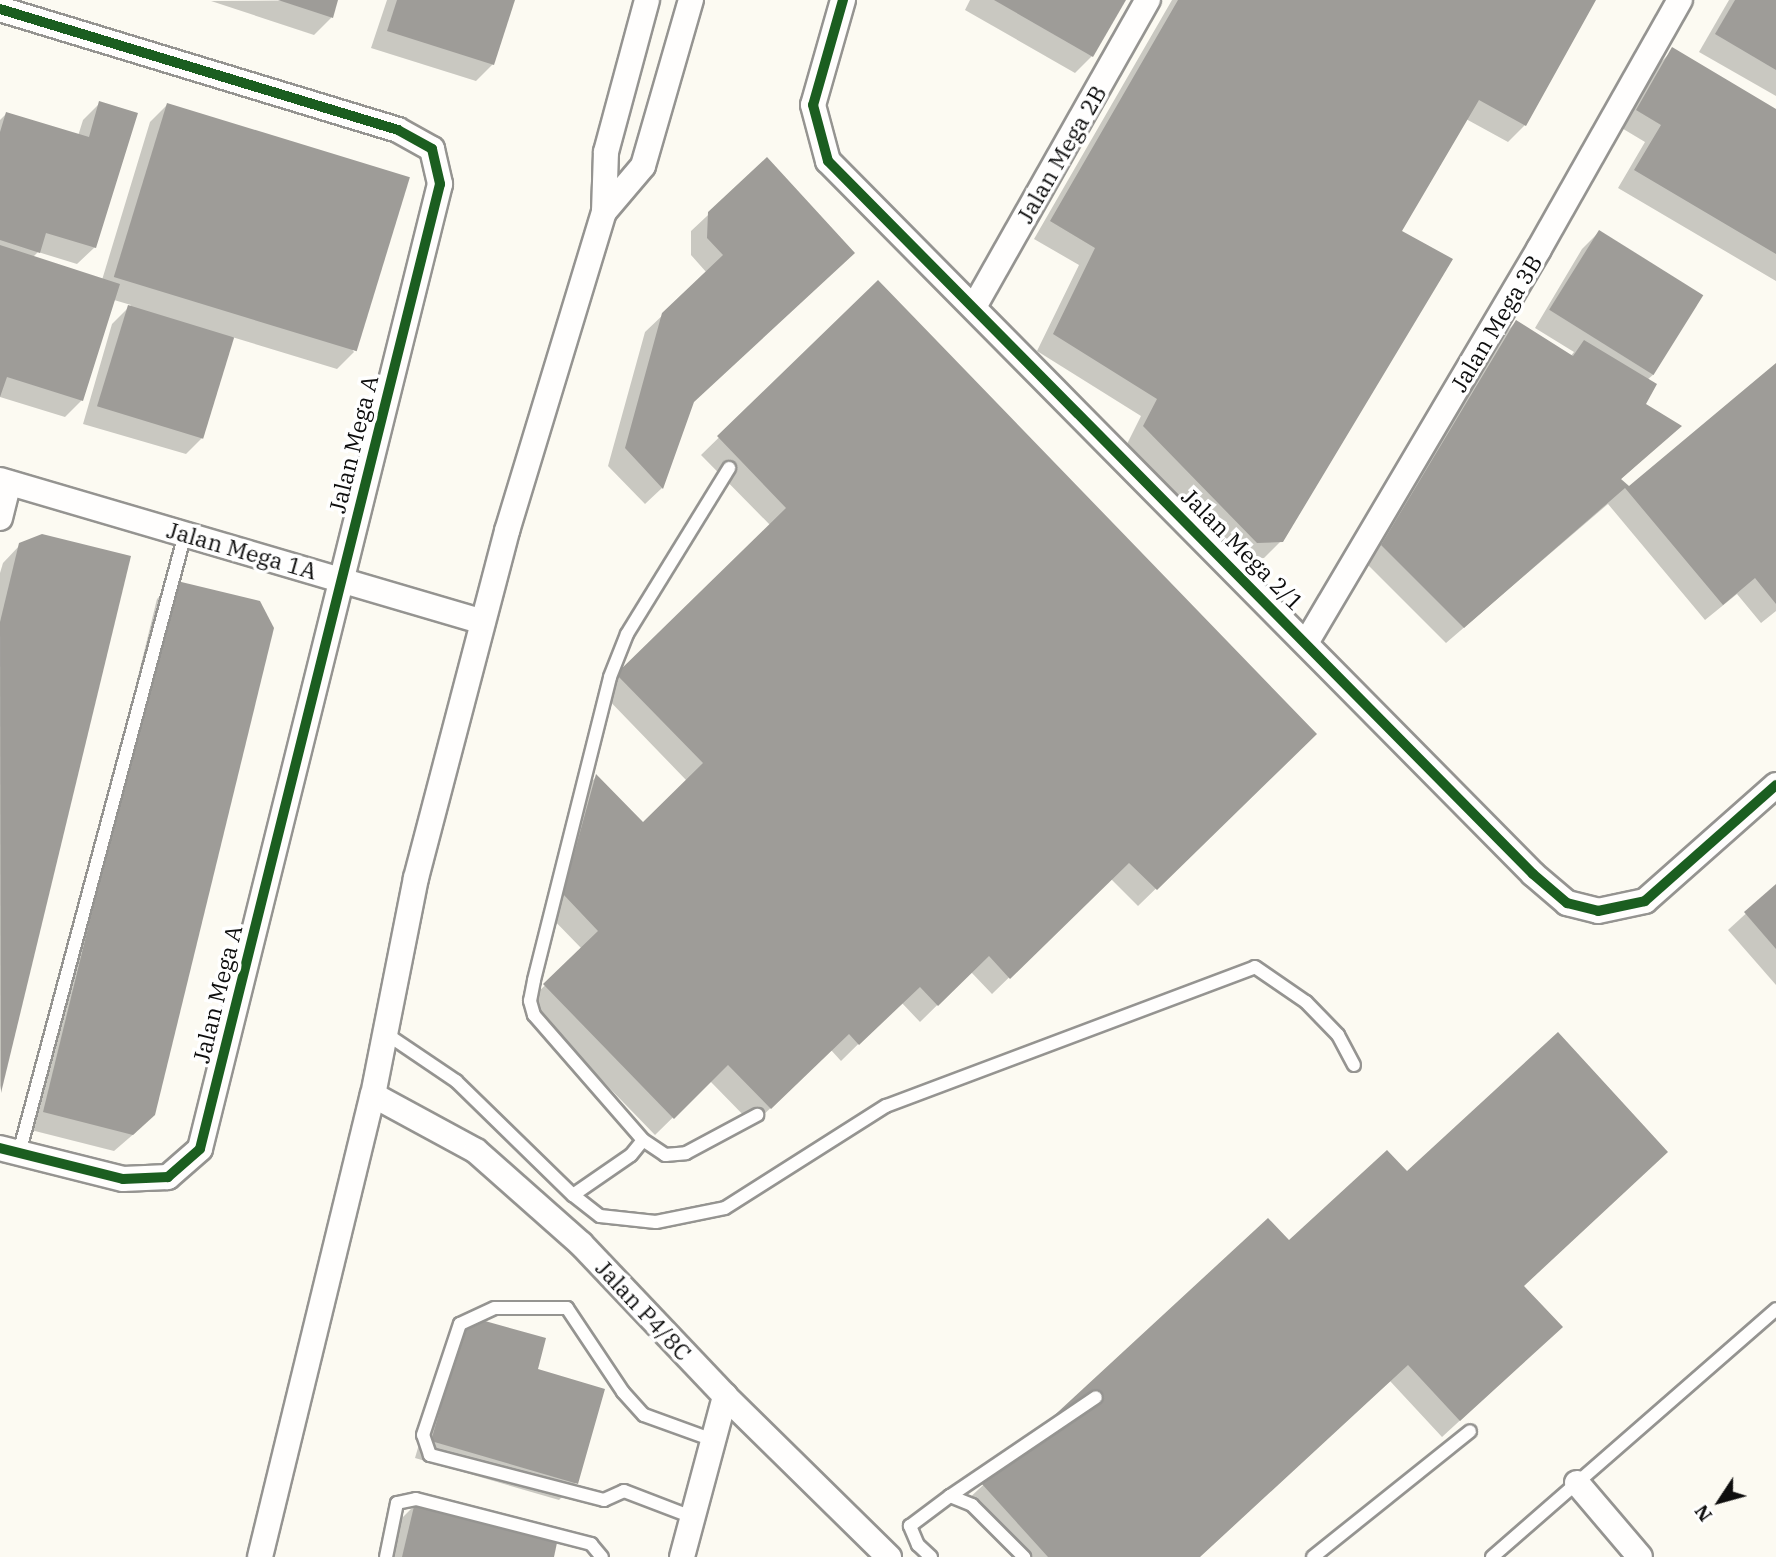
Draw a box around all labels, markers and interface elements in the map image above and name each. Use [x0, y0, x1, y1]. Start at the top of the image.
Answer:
street label: Jalan Mega 2B [1010, 80, 1112, 228]
street label: Jalan Mega 3B [1444, 250, 1548, 396]
street label: Jalan Mega A [323, 372, 383, 516]
street label: Jalan Mega 2/1 [1176, 482, 1310, 616]
street label: Jalan Mega 1A [164, 515, 320, 585]
street label: Jalan Mega A [187, 922, 247, 1066]
street label: Jalan P4/8C [590, 1254, 698, 1366]
north arrow [1685, 1466, 1755, 1536]
text: N [1689, 1500, 1717, 1526]

